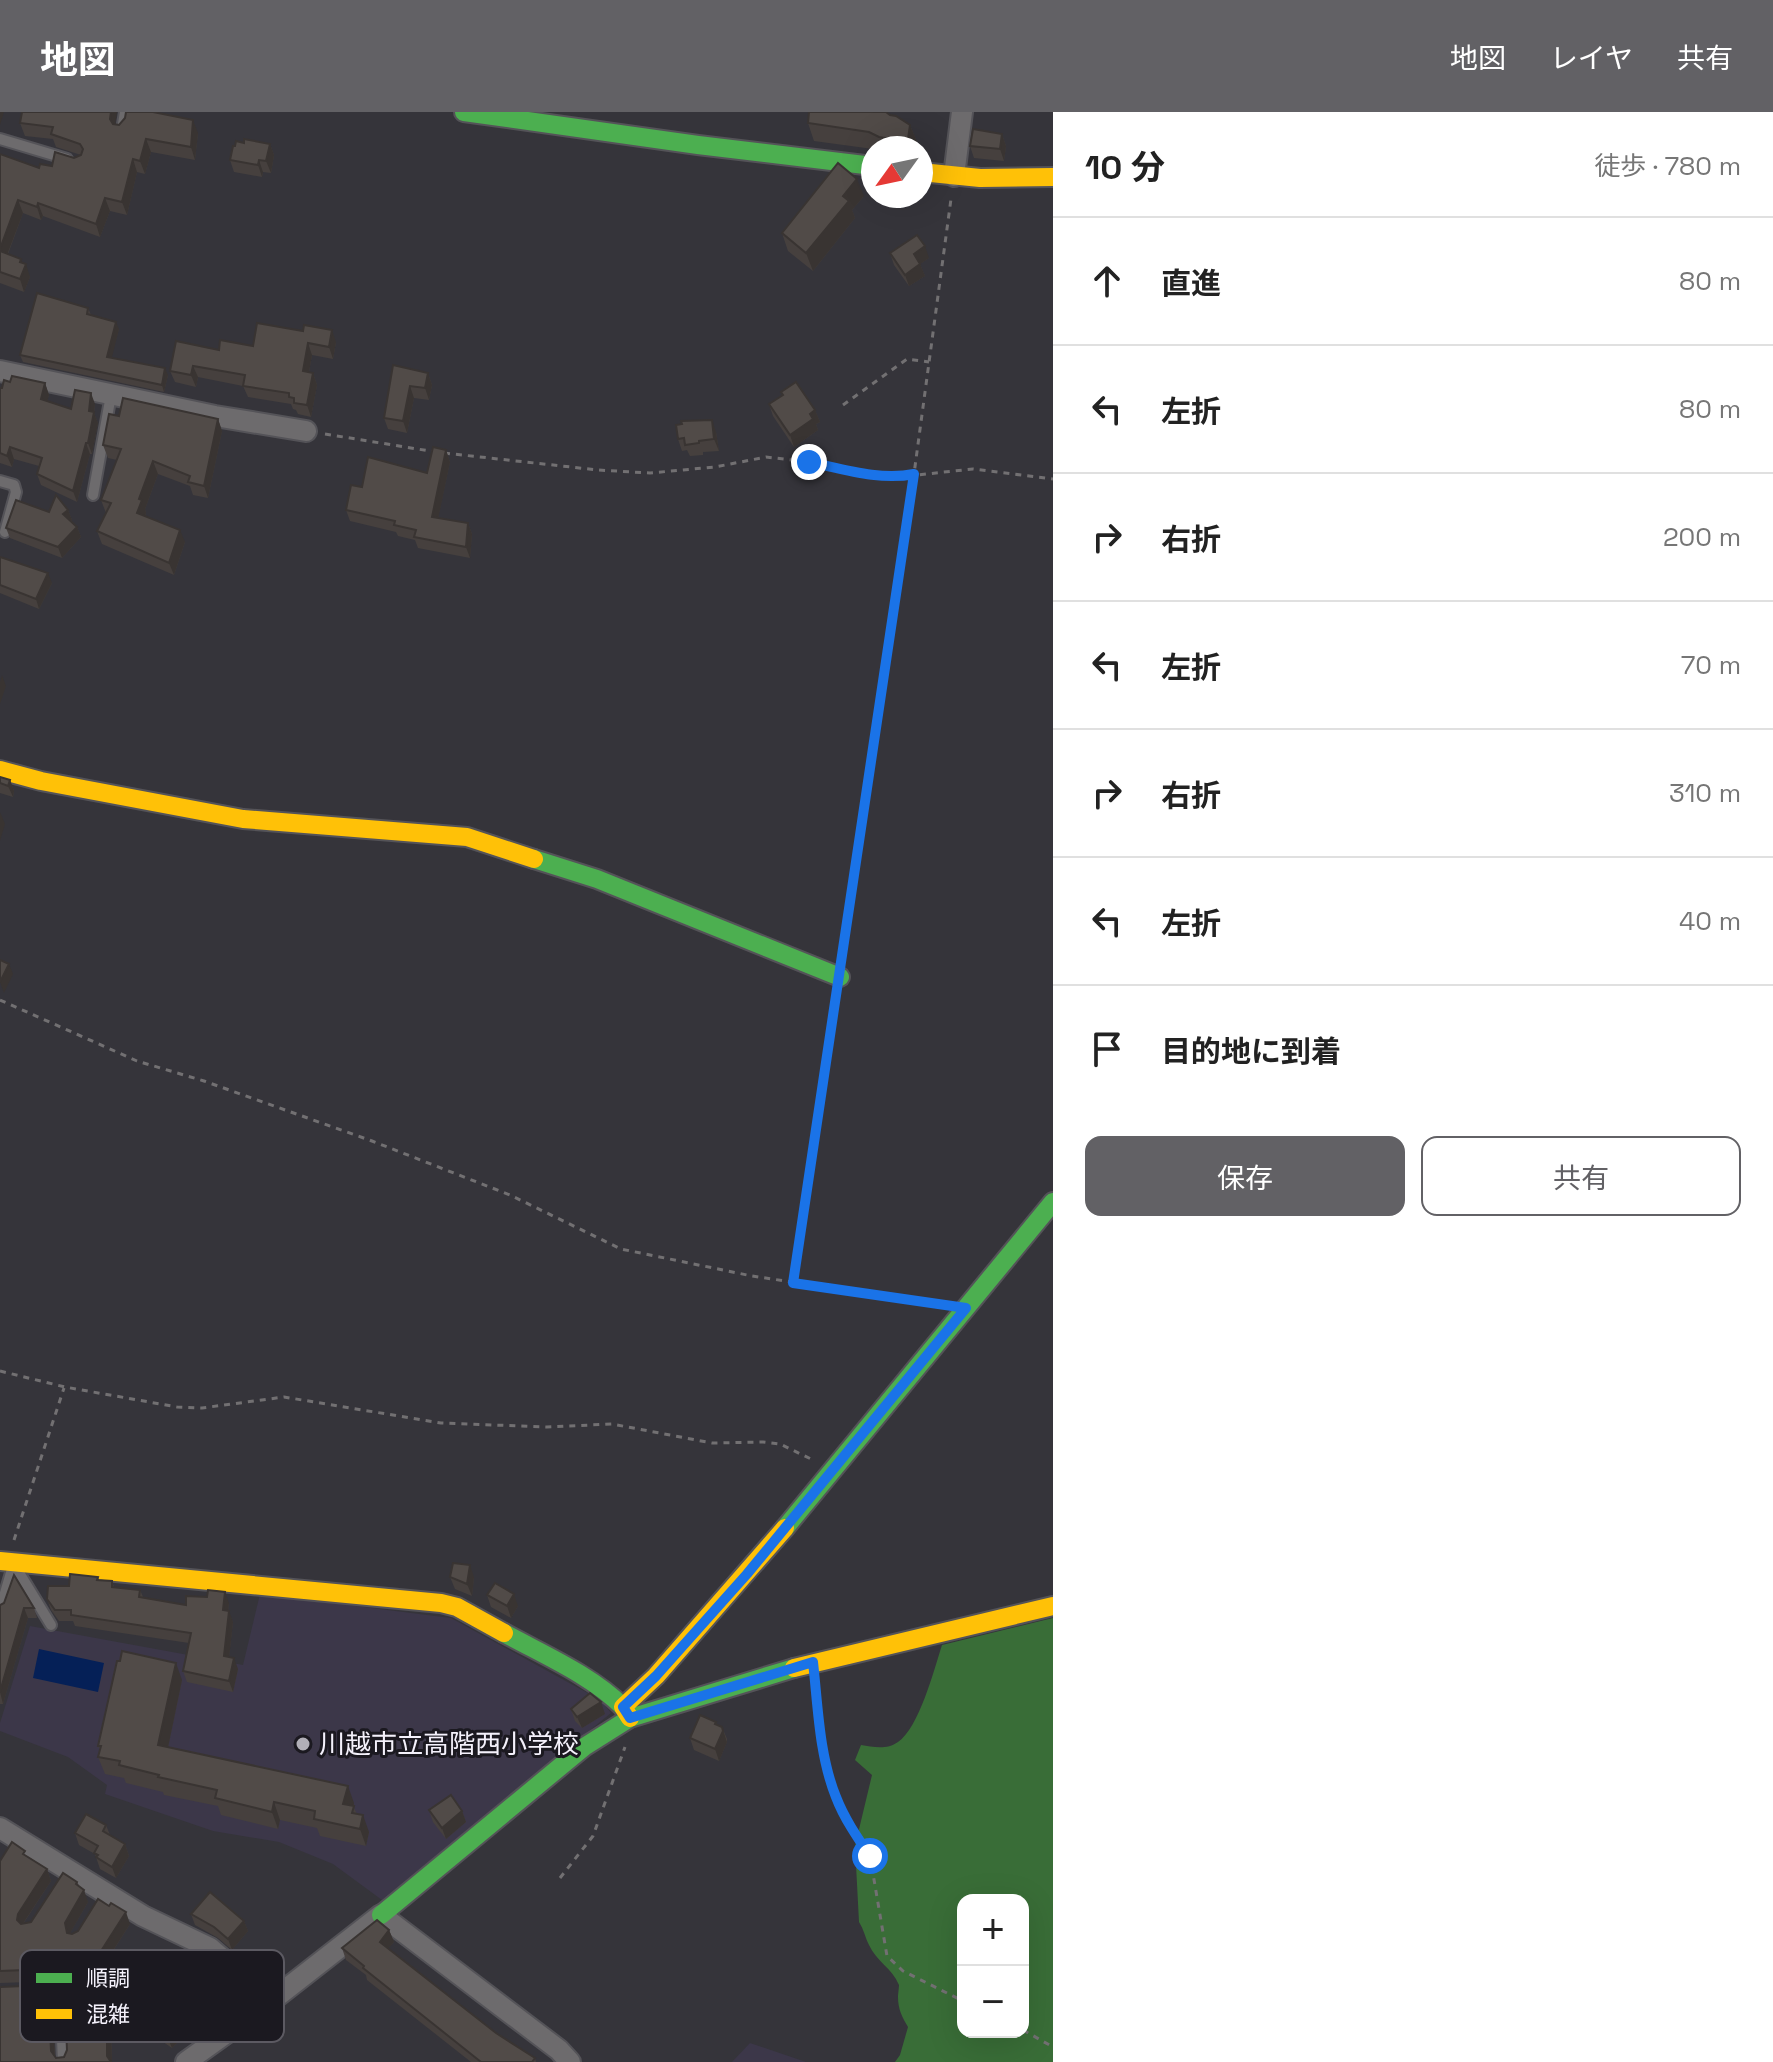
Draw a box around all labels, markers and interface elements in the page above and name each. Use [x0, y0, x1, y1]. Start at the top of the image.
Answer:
text: 地図 [40, 36, 116, 84]
text: 地図 [1450, 40, 1506, 76]
text: レイヤ [1550, 40, 1633, 76]
text: 共有 [1677, 40, 1733, 76]
north arrow [861, 136, 933, 208]
text: 10 分 [1085, 146, 1165, 189]
text: 徒歩 · 780 m [1594, 149, 1741, 183]
icon: ahead [1085, 259, 1129, 303]
text: 直進 [1161, 264, 1221, 303]
text: 80 m [1679, 264, 1741, 298]
icon: left [1085, 387, 1129, 431]
text: 左折 [1161, 392, 1221, 431]
text: 80 m [1679, 392, 1741, 426]
route end [791, 444, 827, 480]
icon: right [1085, 515, 1129, 559]
text: 右折 [1161, 520, 1221, 559]
text: 200 m [1663, 520, 1741, 554]
icon: left [1085, 643, 1129, 687]
text: 左折 [1161, 648, 1221, 687]
text: 70 m [1681, 648, 1741, 682]
icon: right [1085, 771, 1129, 815]
text: 右折 [1161, 776, 1221, 815]
text: 310 m [1669, 776, 1741, 810]
icon: left [1085, 899, 1129, 943]
text: 左折 [1161, 904, 1221, 943]
text: 40 m [1679, 904, 1741, 938]
icon: arrive [1085, 1027, 1129, 1071]
text: 目的地に到着 [1161, 1032, 1341, 1071]
button: 保存 [1085, 1136, 1405, 1216]
button: 共有 [1421, 1136, 1741, 1216]
place label: 川越市立高階西小学校 [319, 1727, 579, 1761]
marker: 川越市立高階西小学校 [294, 1735, 312, 1753]
route start [852, 1838, 888, 1874]
map controls [957, 1894, 1029, 2038]
button: + [957, 1894, 1029, 1966]
legend [20, 1950, 284, 2042]
text: 順調 [86, 1964, 130, 1992]
button: − [957, 1966, 1029, 2038]
text: 混雑 [86, 2000, 130, 2028]

